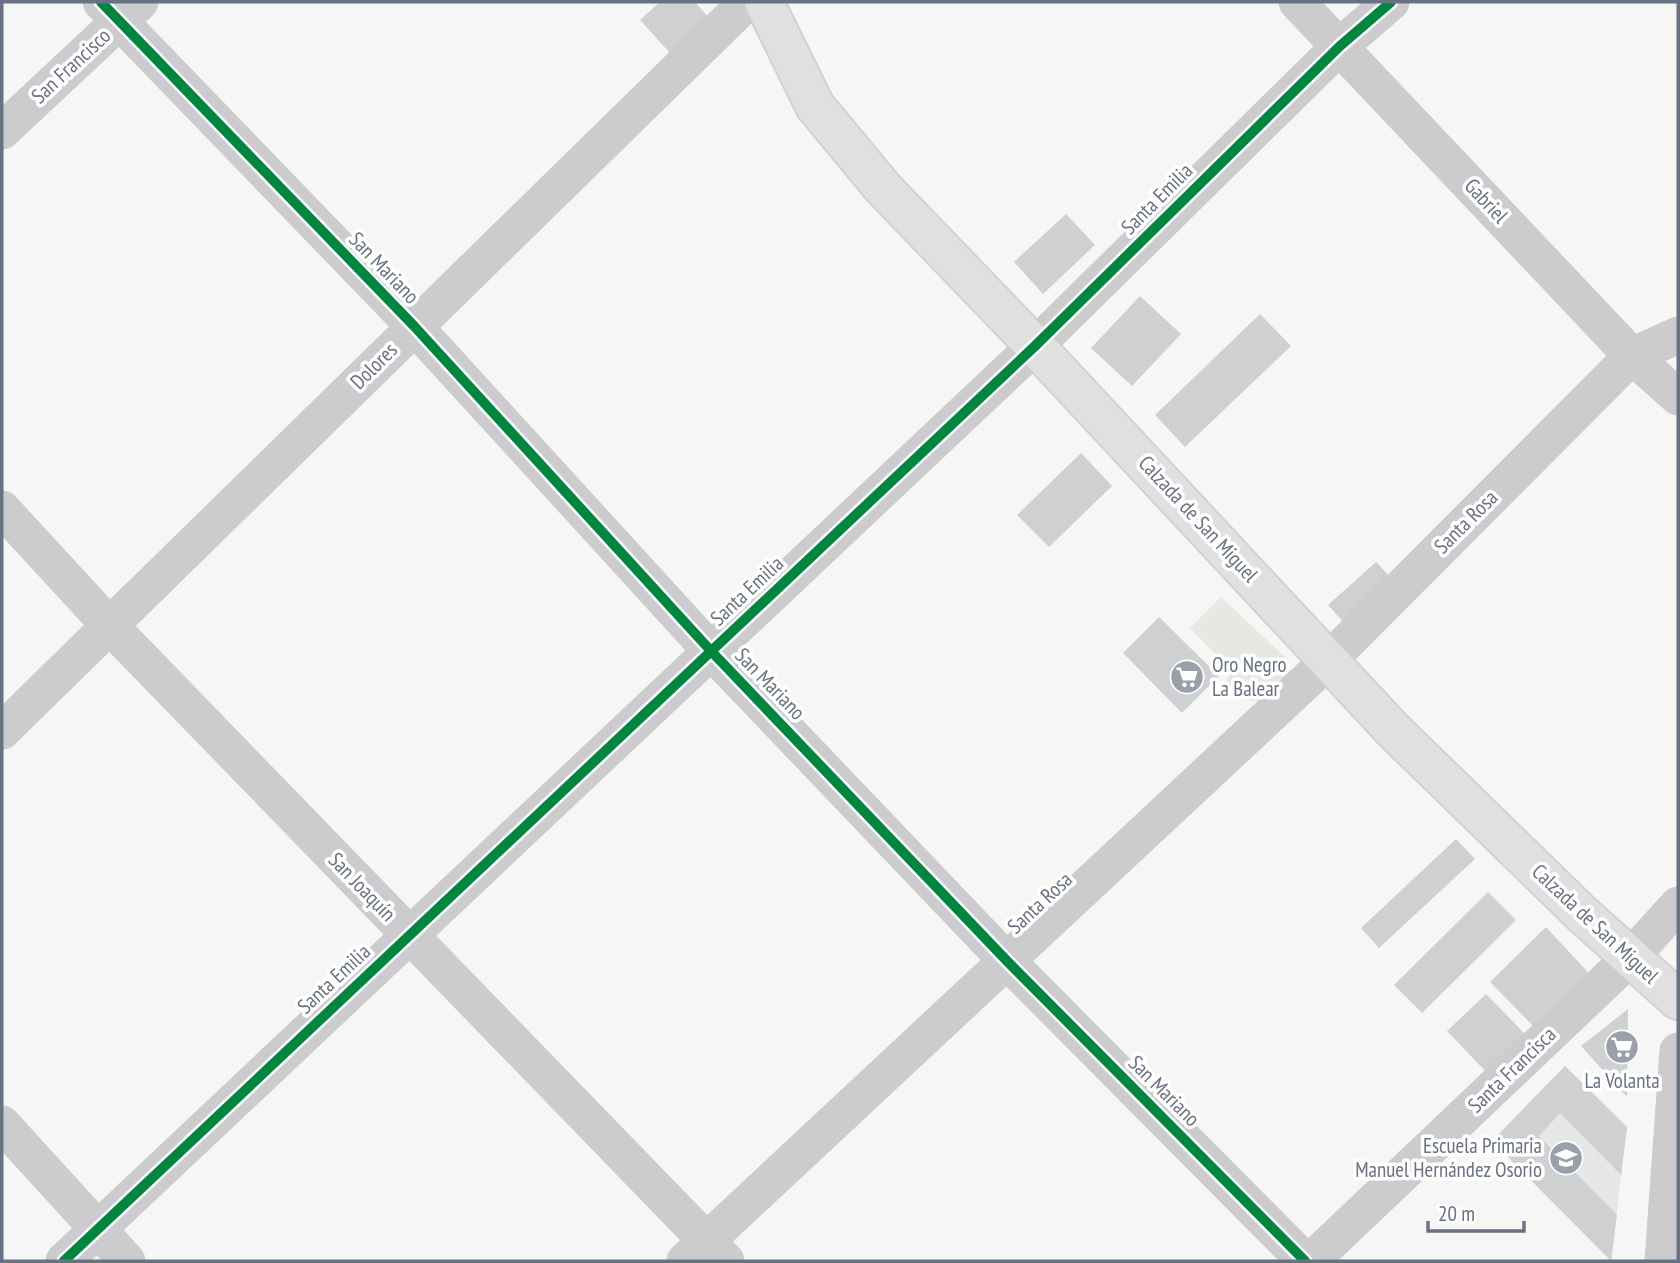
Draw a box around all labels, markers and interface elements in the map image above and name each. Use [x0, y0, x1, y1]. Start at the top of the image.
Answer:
street label: San Francisco [25, 22, 116, 109]
street label: Santa Emilia [1115, 157, 1198, 240]
street label: Gabriel [1459, 173, 1514, 229]
street label: San Mariano [343, 226, 425, 309]
street label: Dolores [344, 336, 403, 395]
street label: Calzada de San Miguel [1133, 450, 1264, 588]
street label: Santa Rosa [1428, 484, 1503, 559]
street label: Santa Emilia [704, 550, 789, 631]
street label: San Mariano [729, 642, 811, 725]
place label: Oro Negro La Balear [1212, 651, 1287, 702]
supermarket icon: Oro Negro La Balear [1168, 658, 1206, 696]
street label: San Joaquín [323, 847, 402, 927]
street label: Calzada de San Miguel [1526, 858, 1664, 989]
street label: Santa Rosa [1002, 866, 1078, 939]
street label: Santa Emilia [291, 938, 376, 1019]
street label: Santa Francisca [1462, 1021, 1561, 1118]
supermarket icon: La Volanta [1603, 1028, 1641, 1066]
street label: San Mariano [1123, 1049, 1206, 1132]
place label: La Volanta [1584, 1067, 1660, 1094]
place label: Escuela Primaria Manuel Hernández Osorio [1355, 1132, 1542, 1183]
school or university icon: Escuela Primaria Manuel Hernández Osorio [1547, 1139, 1585, 1177]
scale bar [1428, 1190, 1524, 1234]
text: 20 m [1438, 1200, 1475, 1227]

